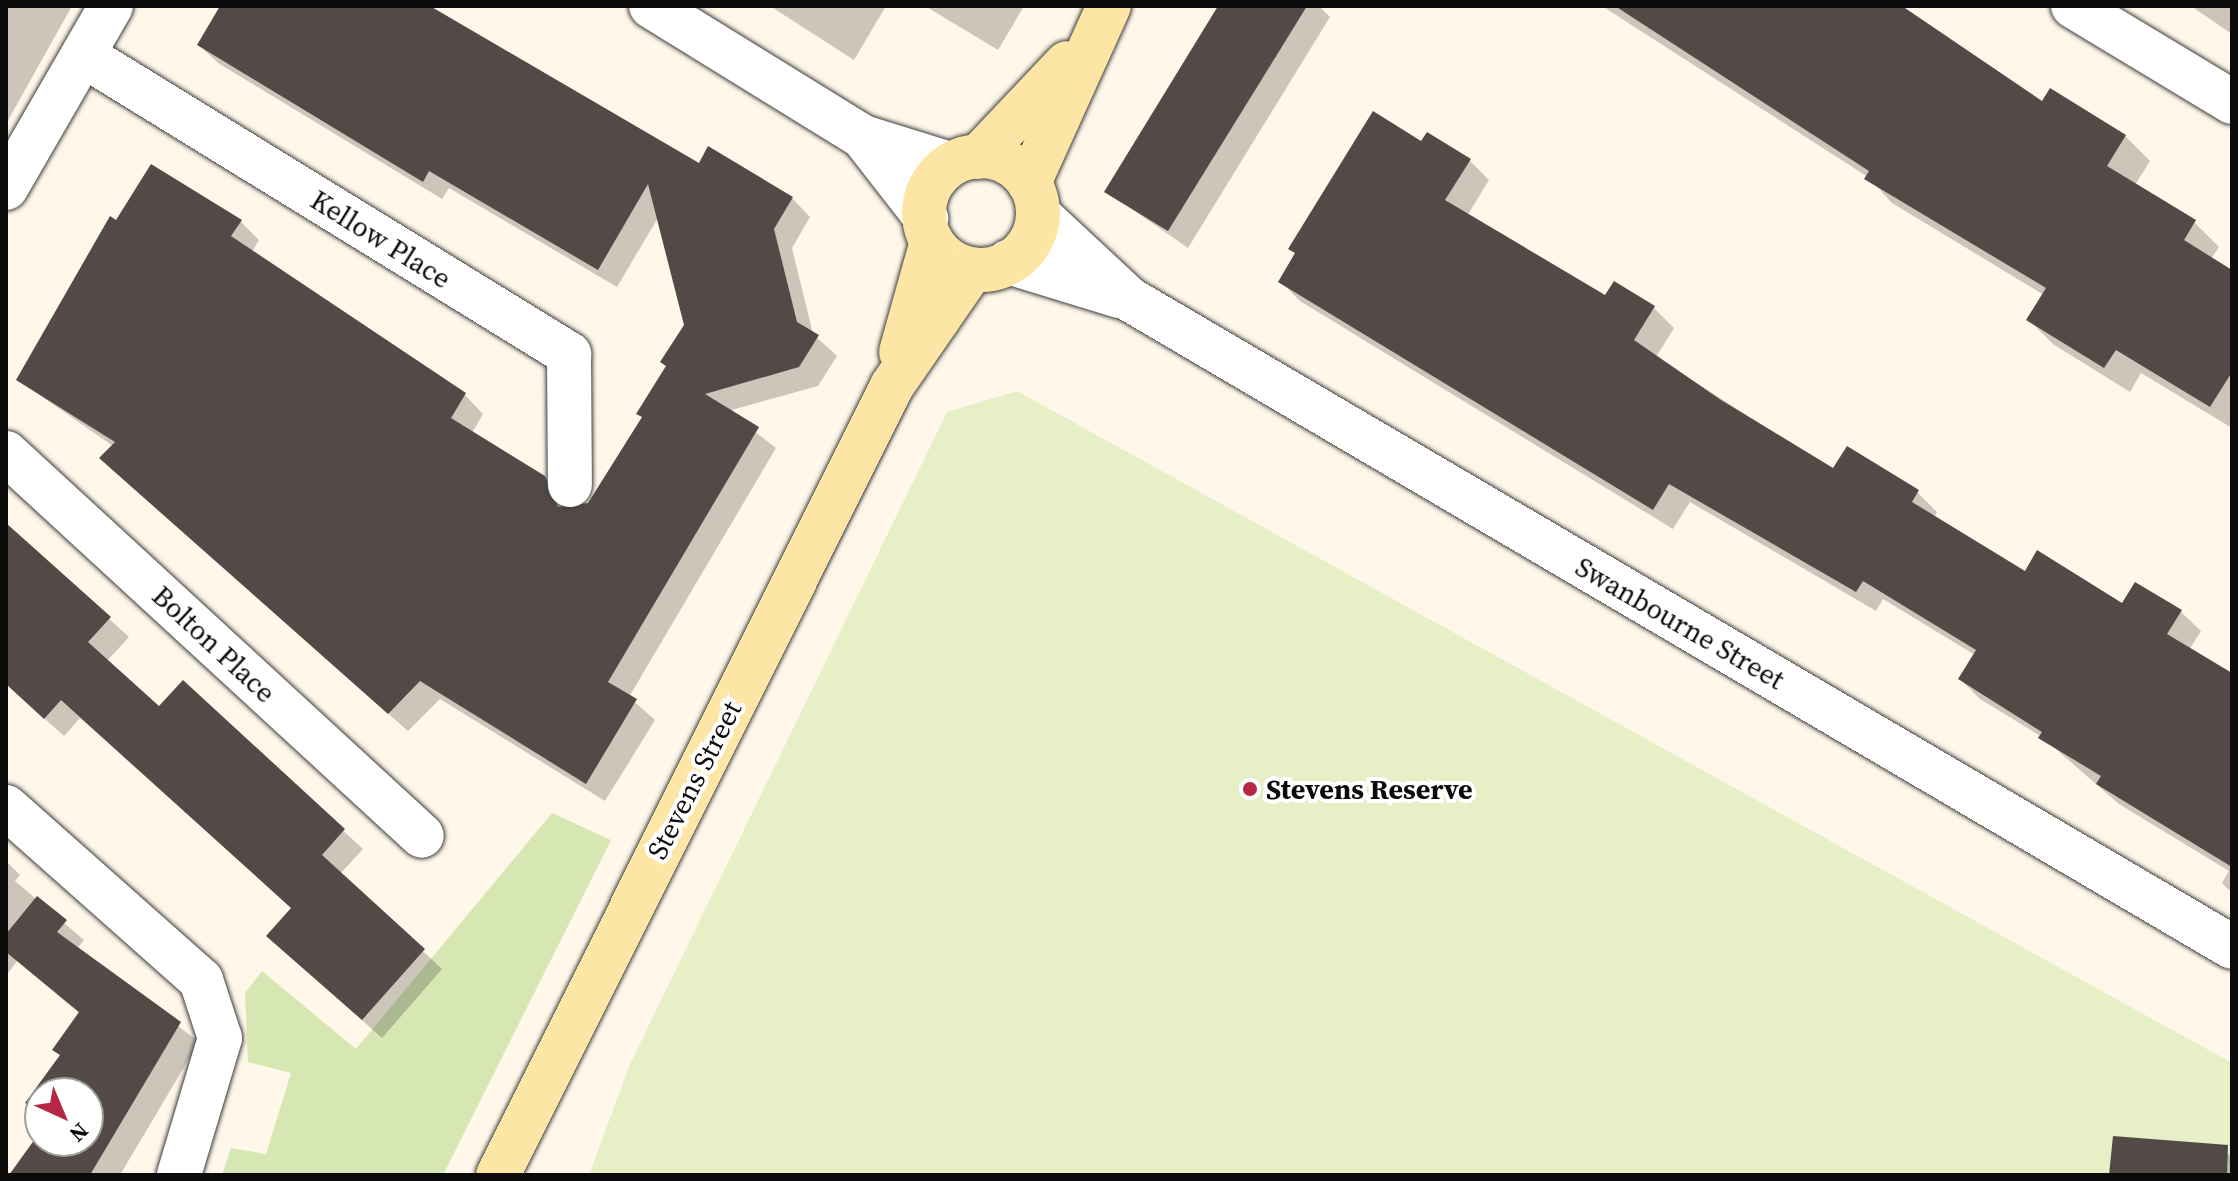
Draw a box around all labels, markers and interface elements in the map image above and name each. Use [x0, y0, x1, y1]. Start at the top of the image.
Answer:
street label: Kellow Place [305, 183, 457, 295]
street label: Swanbourne Street [1570, 550, 1790, 696]
street label: Bolton Place [146, 579, 282, 709]
street label: Stevens Street [640, 695, 748, 865]
place label: Stevens Reserve [1266, 772, 1473, 806]
marker: Stevens Reserve [1241, 780, 1259, 798]
north arrow [24, 1077, 104, 1157]
text: N [63, 1116, 95, 1149]

